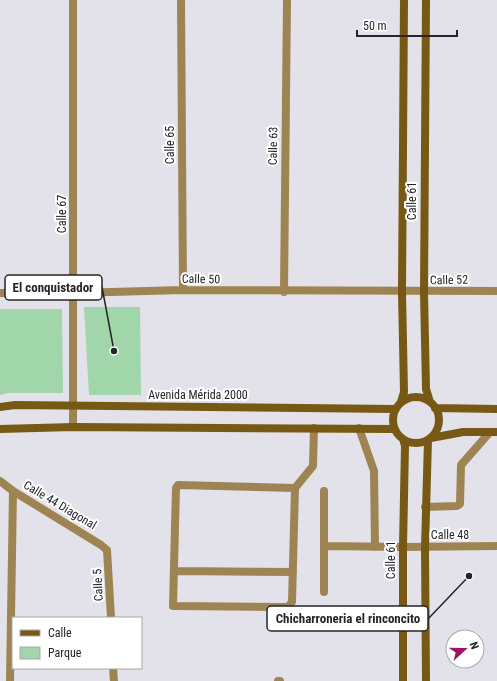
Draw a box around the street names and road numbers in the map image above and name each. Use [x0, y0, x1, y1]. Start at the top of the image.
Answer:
street label: Calle 65 [163, 126, 177, 164]
street label: Calle 63 [266, 127, 280, 165]
street label: Calle 61 [405, 182, 419, 220]
street label: Calle 67 [55, 195, 69, 233]
street label: Calle 50 [182, 272, 220, 286]
street label: Calle 52 [430, 273, 468, 287]
street label: Avenida Mérida 2000 [148, 388, 248, 402]
street label: Calle 44 Diagonal [21, 478, 99, 532]
street label: Calle 48 [431, 528, 469, 542]
street label: Calle 61 [384, 541, 398, 579]
street label: Calle 5 [90, 568, 106, 602]

